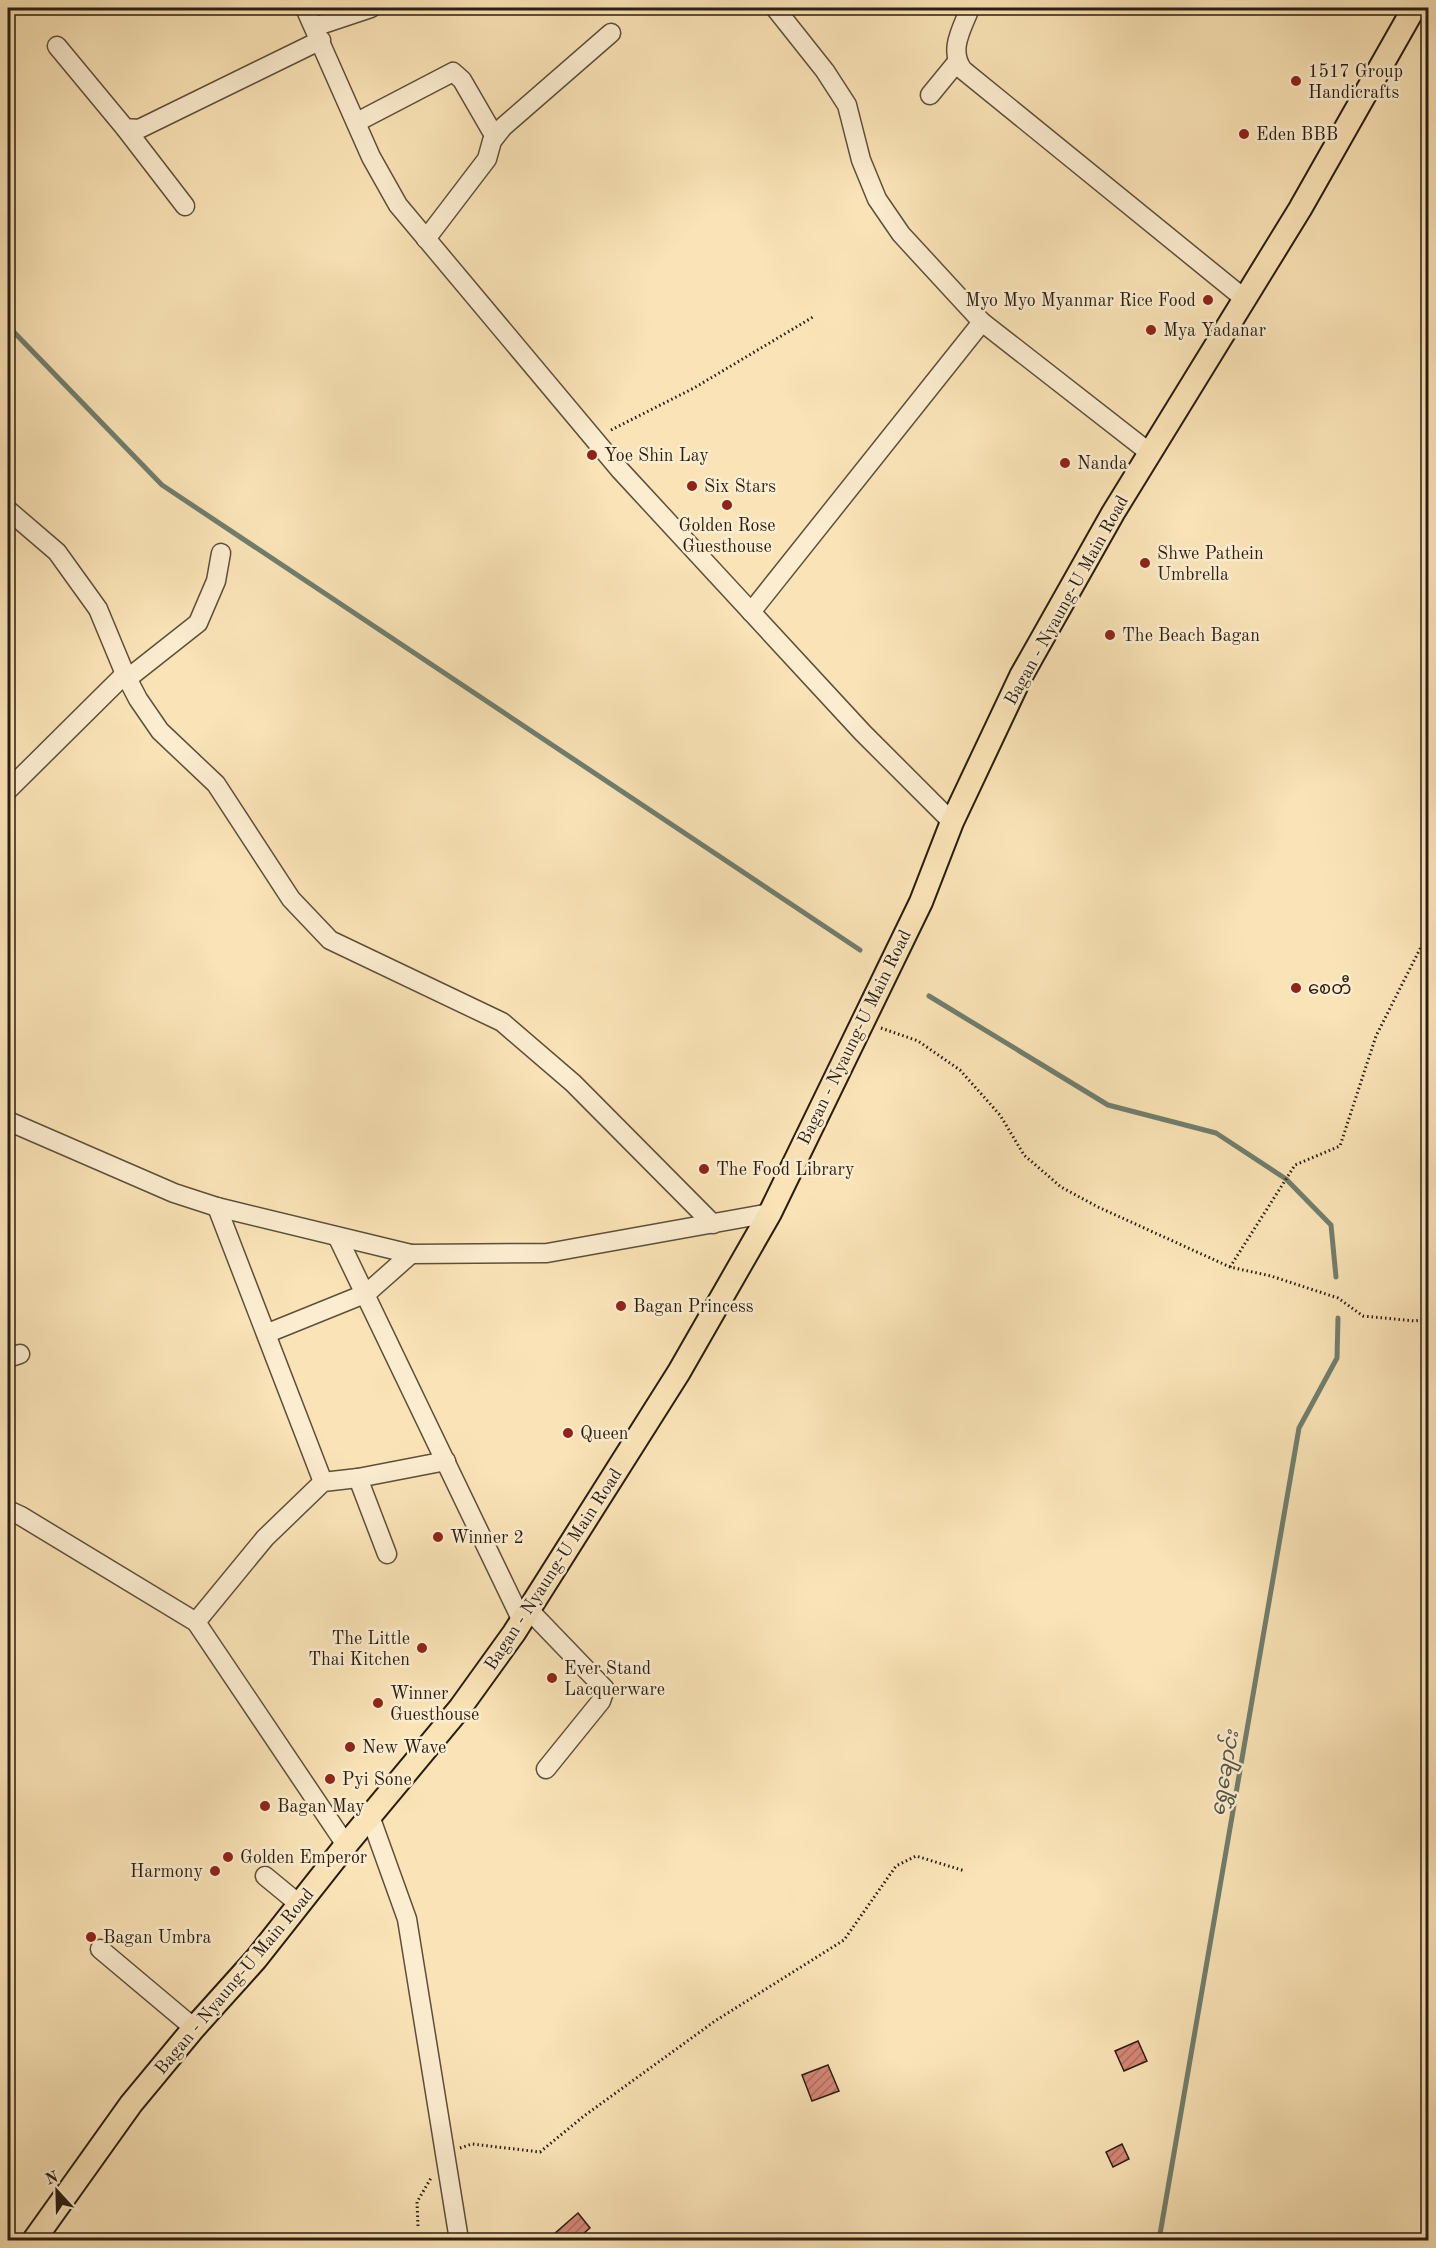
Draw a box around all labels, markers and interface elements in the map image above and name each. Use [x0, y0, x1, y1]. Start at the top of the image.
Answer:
place label: 1517 Group Handicrafts [1308, 63, 1403, 102]
marker: 1517 Group Handicrafts [1289, 74, 1303, 88]
place label: Eden BBB [1256, 126, 1338, 144]
marker: Eden BBB [1237, 127, 1251, 141]
place label: Myo Myo Myanmar Rice Food [965, 292, 1196, 310]
marker: Myo Myo Myanmar Rice Food [1201, 293, 1215, 307]
place label: Mya Yadanar [1163, 322, 1267, 340]
marker: Mya Yadanar [1144, 323, 1158, 337]
place label: Yoe Shin Lay [604, 447, 709, 465]
marker: Yoe Shin Lay [585, 448, 599, 462]
place label: Nanda [1077, 455, 1128, 473]
marker: Nanda [1058, 456, 1072, 470]
place label: Six Stars [704, 478, 776, 496]
marker: Six Stars [685, 479, 699, 493]
street label: Bagan - Nyaung-U Main Road [1002, 493, 1132, 708]
marker: Golden Rose Guesthouse [720, 498, 734, 512]
place label: Golden Rose Guesthouse [678, 517, 776, 556]
place label: Shwe Pathein Umbrella [1157, 545, 1264, 584]
marker: Shwe Pathein Umbrella [1138, 556, 1152, 570]
place label: The Beach Bagan [1122, 627, 1260, 645]
marker: The Beach Bagan [1103, 628, 1117, 642]
street label: Bagan - Nyaung-U Main Road [795, 927, 915, 1148]
place label: စေတီ [1308, 974, 1352, 998]
marker: စေတီ [1289, 981, 1303, 995]
place label: The Food Library [716, 1161, 855, 1179]
marker: The Food Library [697, 1162, 711, 1176]
place label: Bagan Princess [633, 1298, 754, 1316]
marker: Bagan Princess [614, 1299, 628, 1313]
place label: Queen [580, 1425, 629, 1443]
marker: Queen [561, 1426, 575, 1440]
street label: Bagan - Nyaung-U Main Road [482, 1465, 626, 1674]
place label: Winner 2 [450, 1529, 524, 1547]
marker: Winner 2 [431, 1530, 445, 1544]
place label: The Little Thai Kitchen [308, 1630, 410, 1669]
marker: The Little Thai Kitchen [415, 1641, 429, 1655]
place label: Ever Stand Lacquerware [564, 1660, 665, 1699]
marker: Ever Stand Lacquerware [545, 1671, 559, 1685]
place label: Winner Guesthouse [390, 1685, 479, 1724]
marker: Winner Guesthouse [371, 1696, 385, 1710]
water label: ရွှေချောင်း [1203, 1727, 1248, 1818]
place label: New Wave [362, 1739, 446, 1757]
marker: New Wave [343, 1740, 357, 1754]
place label: Pyi Sone [342, 1771, 412, 1789]
marker: Pyi Sone [323, 1772, 337, 1786]
place label: Bagan May [277, 1798, 365, 1816]
marker: Bagan May [258, 1799, 272, 1813]
place label: Golden Emperor [240, 1849, 368, 1867]
marker: Golden Emperor [221, 1850, 235, 1864]
place label: Harmony [130, 1863, 203, 1881]
marker: Harmony [208, 1864, 222, 1878]
street label: Bagan - Nyaung-U Main Road [152, 1885, 318, 2078]
place label: Bagan Umbra [103, 1929, 212, 1947]
marker: Bagan Umbra [84, 1930, 98, 1944]
north arrow [27, 2161, 87, 2221]
text: N [43, 2169, 62, 2189]

